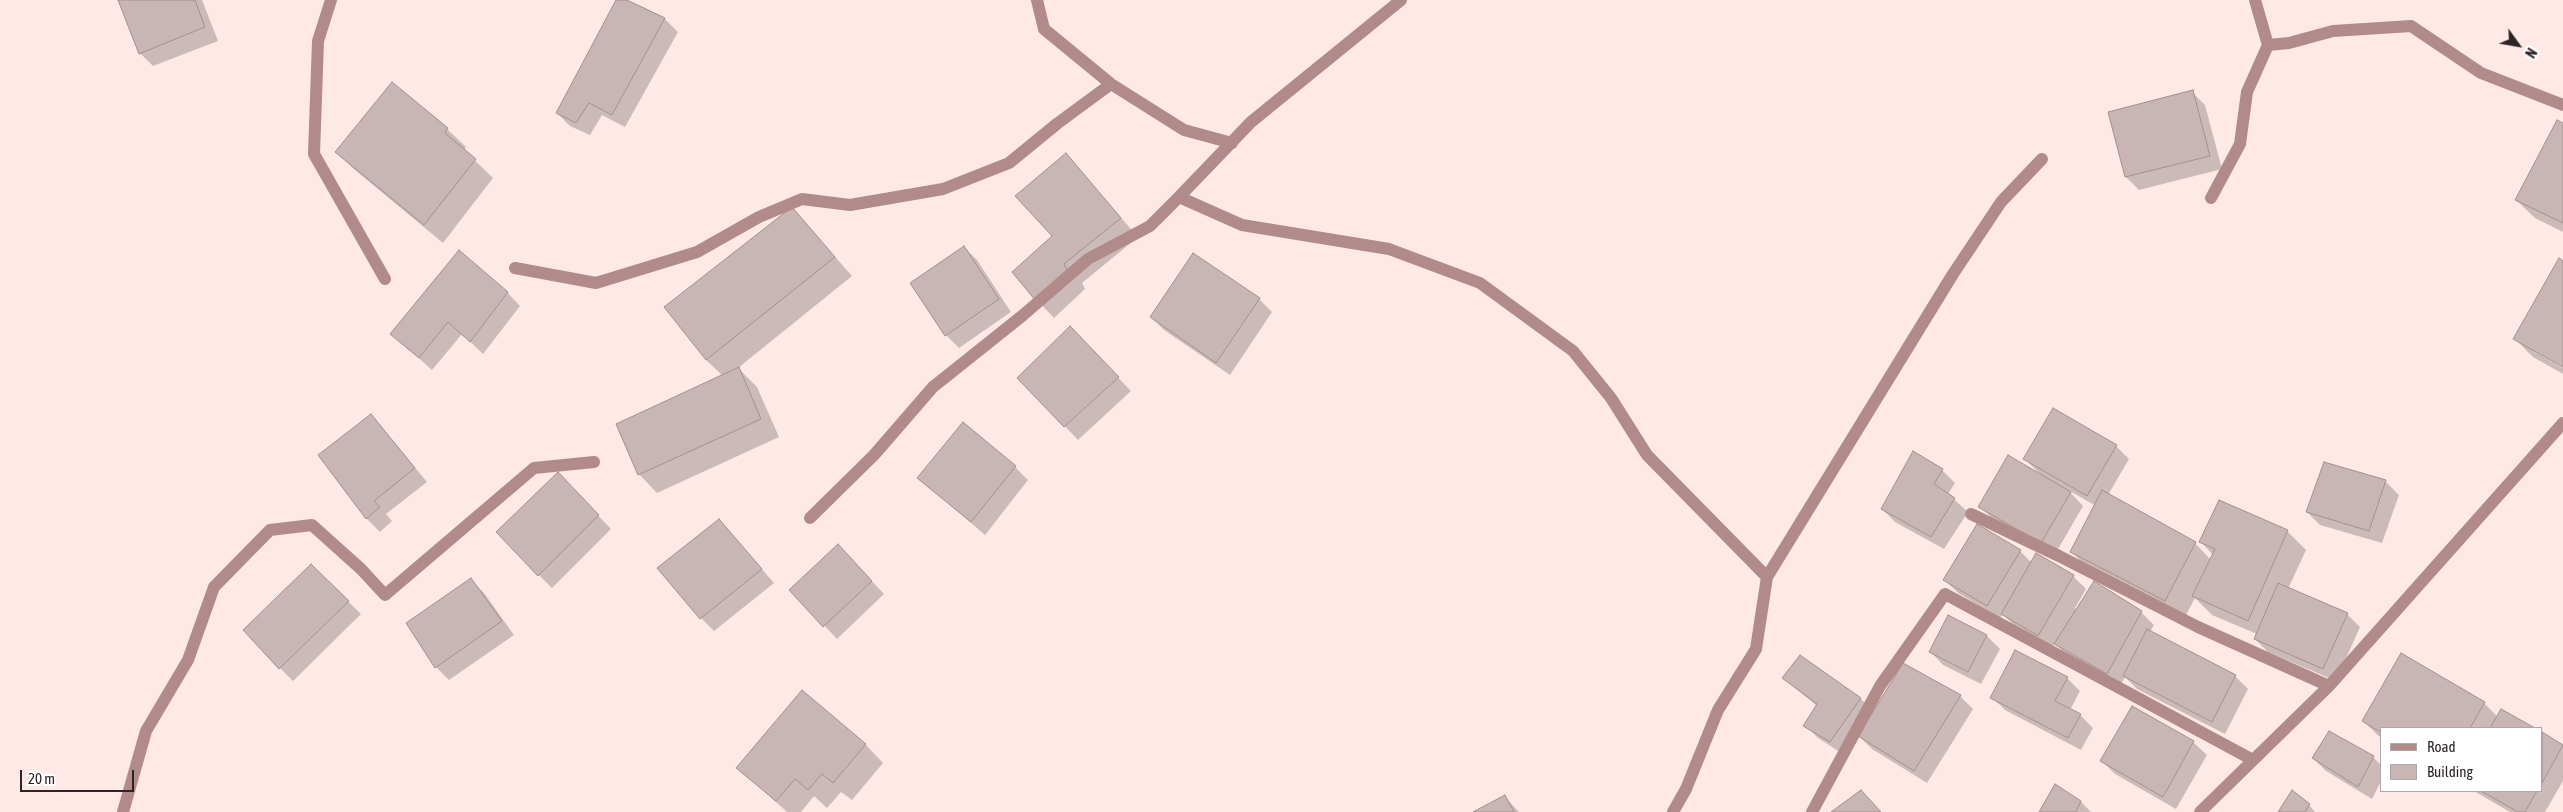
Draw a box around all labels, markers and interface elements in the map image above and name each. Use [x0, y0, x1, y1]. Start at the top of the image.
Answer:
north arrow [2493, 20, 2543, 70]
text: N [2522, 45, 2540, 61]
legend [2380, 727, 2543, 792]
text: Road [2427, 738, 2456, 755]
scale bar [22, 760, 136, 792]
text: Building [2427, 763, 2473, 780]
text: 20 m [28, 770, 55, 787]

